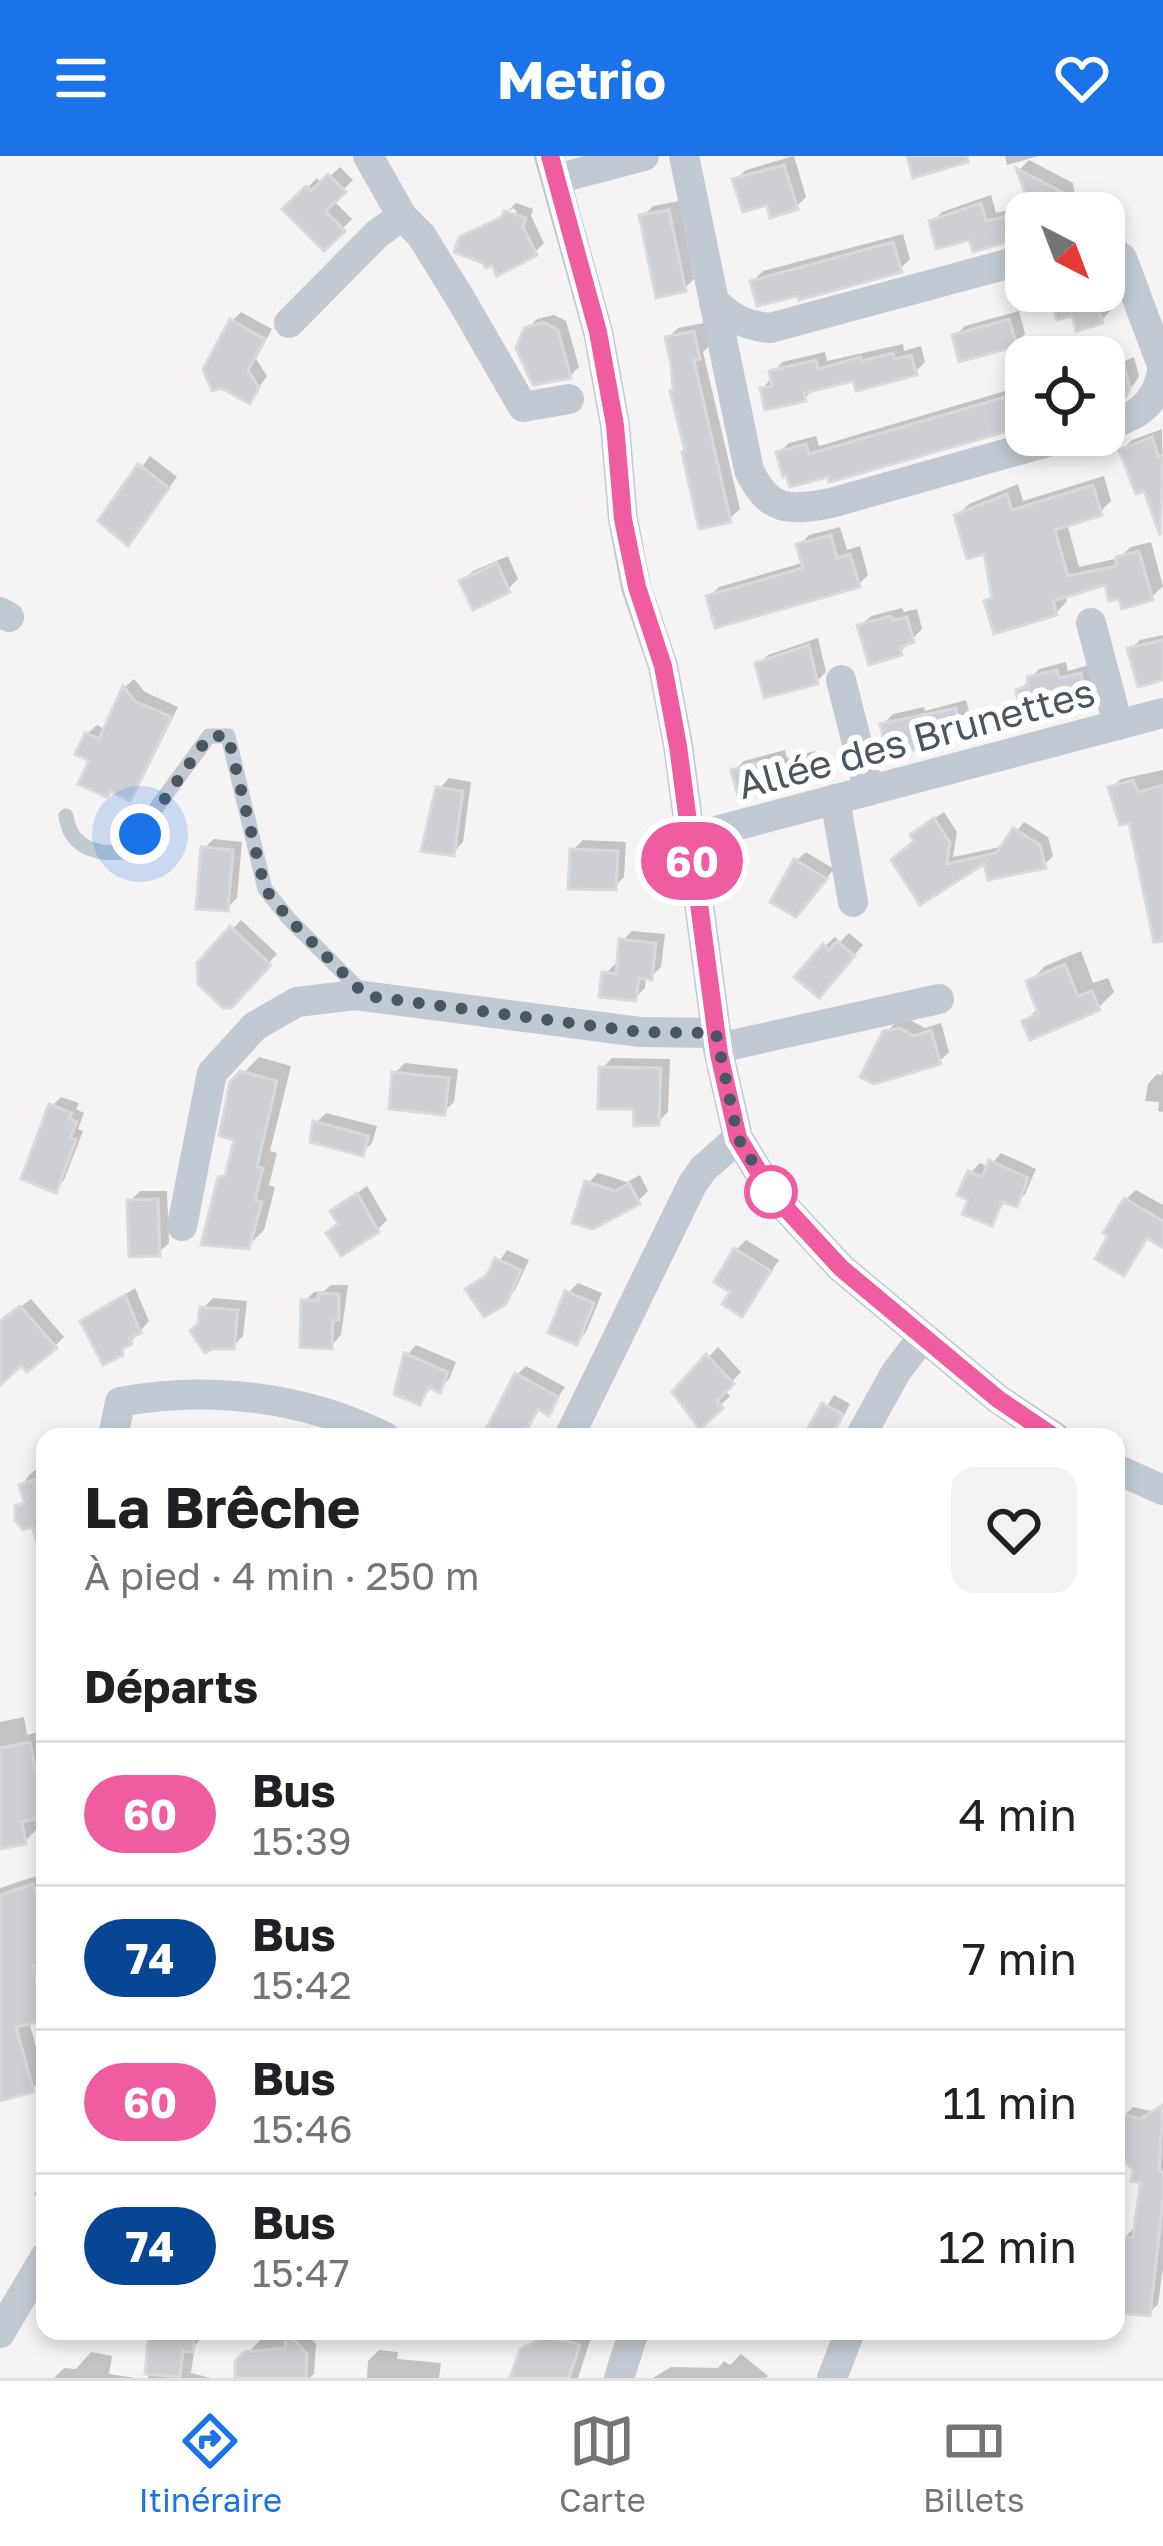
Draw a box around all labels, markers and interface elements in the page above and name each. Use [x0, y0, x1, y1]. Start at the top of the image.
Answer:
icon: menu [48, 45, 114, 111]
icon: heart [1049, 45, 1115, 111]
text: Metrio [497, 46, 666, 111]
north arrow [1005, 192, 1125, 312]
map controls [1005, 192, 1125, 456]
button: locate [1005, 336, 1125, 456]
street label: Allée des Brunettes [732, 668, 1100, 808]
your location [110, 804, 170, 864]
line badge: 60 [638, 822, 746, 900]
text: 60 [665, 836, 719, 886]
unlabelled marker [746, 1167, 796, 1217]
button: heart [951, 1467, 1077, 1593]
text: La Brêche [84, 1472, 360, 1541]
text: À pied · 4 min · 250 m [84, 1552, 480, 1599]
text: Départs [84, 1659, 258, 1713]
text: Bus [252, 1763, 336, 1817]
text: 4 min [959, 1787, 1077, 1841]
text: 60 [123, 1789, 177, 1839]
text: 15:39 [252, 1817, 352, 1864]
text: Bus [252, 1907, 336, 1961]
text: 7 min [962, 1931, 1077, 1985]
text: 74 [125, 1933, 175, 1983]
text: 15:42 [252, 1961, 352, 2008]
text: Bus [252, 2051, 336, 2105]
text: 11 min [943, 2075, 1077, 2129]
text: 60 [123, 2077, 177, 2127]
text: 15:46 [252, 2105, 353, 2152]
text: Bus [252, 2195, 336, 2249]
text: 12 min [938, 2219, 1077, 2273]
text: 74 [125, 2221, 175, 2271]
text: 15:47 [252, 2249, 350, 2296]
tab: Itinéraire [138, 2408, 282, 2519]
tab: Carte [559, 2408, 646, 2519]
tab: Billets [923, 2408, 1024, 2519]

